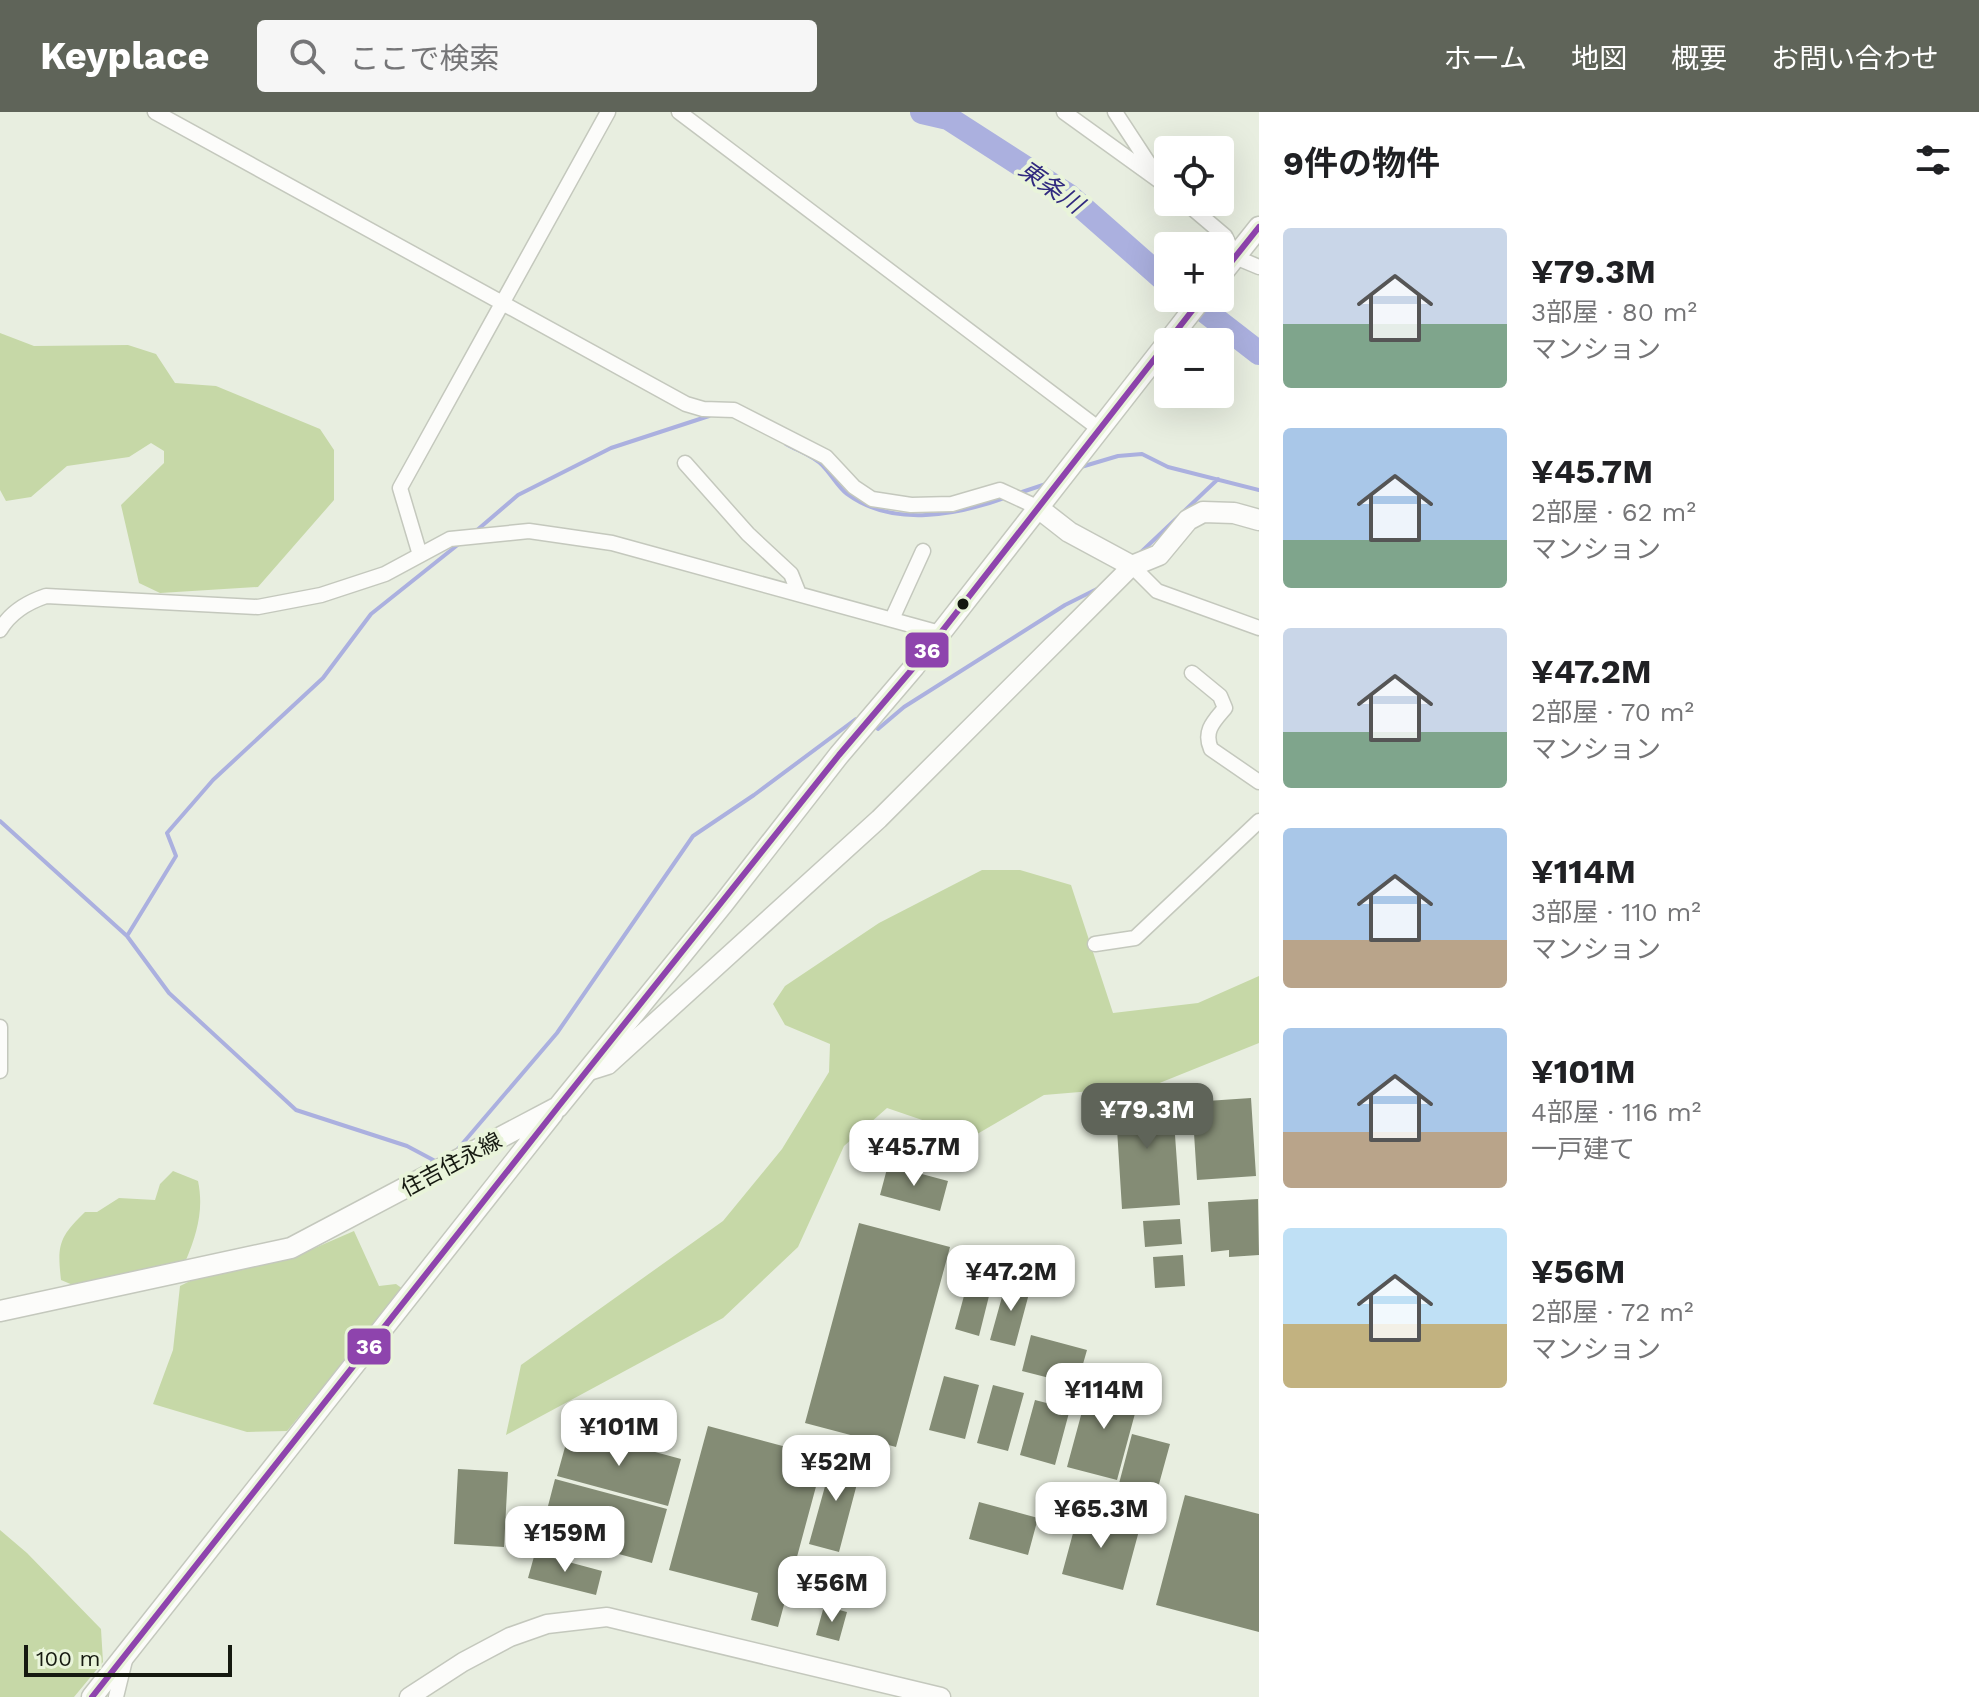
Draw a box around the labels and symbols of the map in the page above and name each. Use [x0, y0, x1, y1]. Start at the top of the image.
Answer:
water label: 東条川 [1013, 155, 1091, 221]
unlabelled marker [955, 596, 971, 612]
line badge: 36 [904, 631, 950, 669]
text: 36 [914, 638, 940, 663]
pin: ¥79.3M [1082, 1083, 1212, 1151]
pin: ¥45.7M [849, 1120, 979, 1188]
street label: 住吉住永線 [397, 1128, 506, 1201]
pin: ¥47.2M [946, 1245, 1076, 1313]
line badge: 36 [346, 1327, 392, 1366]
text: 36 [356, 1334, 382, 1359]
pin: ¥114M [1048, 1363, 1160, 1431]
pin: ¥101M [563, 1400, 675, 1468]
pin: ¥52M [789, 1435, 883, 1503]
pin: ¥65.3M [1036, 1482, 1166, 1550]
pin: ¥159M [509, 1506, 621, 1574]
pin: ¥56M [785, 1556, 879, 1624]
scale bar [24, 1641, 232, 1677]

